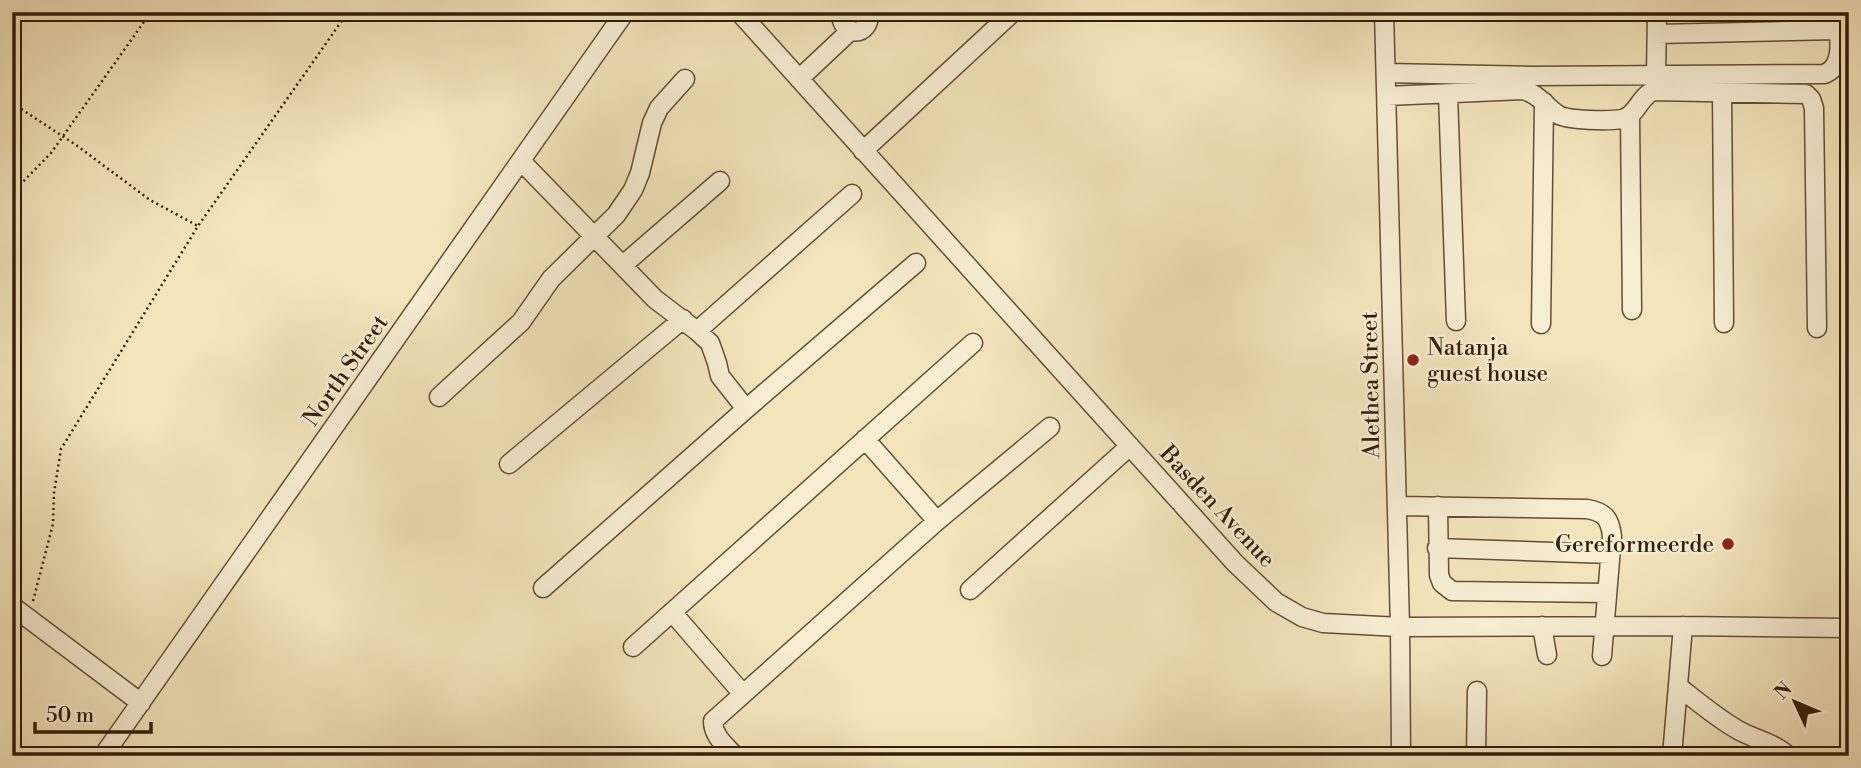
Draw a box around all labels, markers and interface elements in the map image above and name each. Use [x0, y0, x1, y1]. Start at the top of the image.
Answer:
street label: North Street [297, 309, 394, 432]
street label: Alethea Street [1356, 311, 1386, 460]
place label: Natanja guest house [1427, 334, 1548, 388]
marker: Natanja guest house [1405, 352, 1421, 368]
street label: Basden Avenue [1153, 439, 1281, 574]
place label: Gereformeerde [1555, 531, 1714, 559]
marker: Gereformeerde [1720, 536, 1736, 552]
north arrow [1759, 666, 1829, 736]
text: N [1770, 677, 1797, 705]
scale bar [35, 691, 150, 735]
text: 50 m [46, 703, 94, 729]

